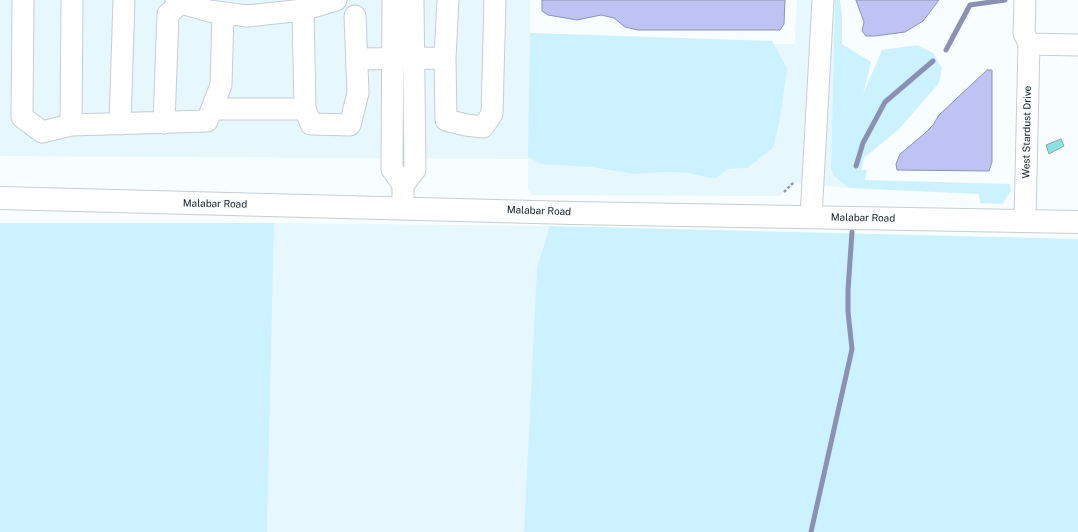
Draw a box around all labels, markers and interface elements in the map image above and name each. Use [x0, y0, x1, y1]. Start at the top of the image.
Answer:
street label: West Stardust Drive [1020, 86, 1034, 178]
street label: Malabar Road [183, 197, 247, 211]
street label: Malabar Road [507, 204, 571, 218]
street label: Malabar Road [831, 211, 895, 225]

